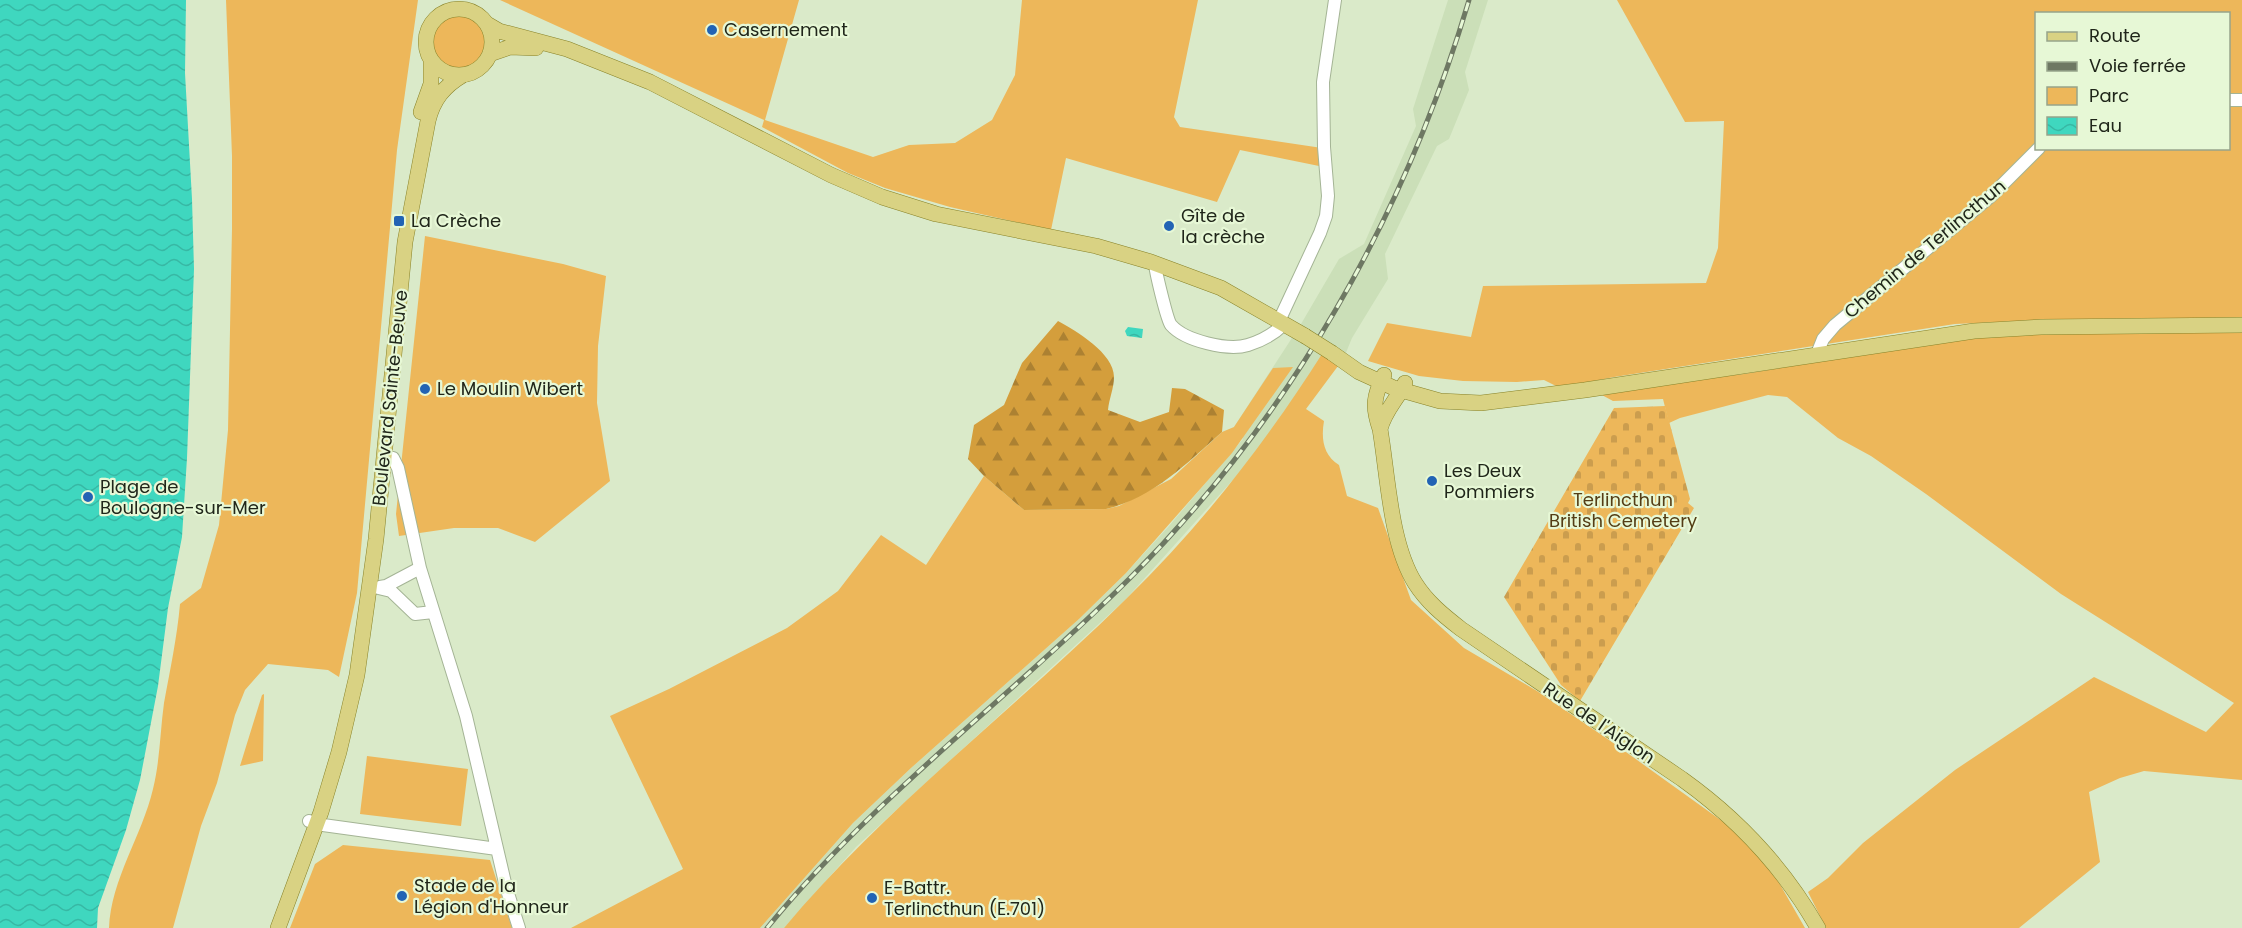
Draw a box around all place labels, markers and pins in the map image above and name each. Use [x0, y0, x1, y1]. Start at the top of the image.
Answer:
place label: Casernement [724, 17, 848, 42]
marker: Casernement [705, 23, 719, 37]
place label: Gîte de la crèche [1181, 203, 1265, 249]
place label: La Crèche [411, 208, 501, 233]
marker: La Crèche [392, 214, 406, 228]
marker: Gîte de la crèche [1162, 219, 1176, 233]
place label: Le Moulin Wibert [437, 376, 583, 401]
marker: Le Moulin Wibert [418, 382, 432, 396]
place label: Les Deux Pommiers [1444, 458, 1535, 504]
place label: Plage de Boulogne-sur-Mer [100, 474, 266, 520]
marker: Les Deux Pommiers [1425, 474, 1439, 488]
marker: Plage de Boulogne-sur-Mer [81, 490, 95, 504]
place label: Stade de la Légion d'Honneur [414, 873, 569, 919]
place label: E-Battr. Terlincthun (E.701) [884, 875, 1045, 921]
marker: Stade de la Légion d'Honneur [395, 889, 409, 903]
marker: E-Battr. Terlincthun (E.701) [865, 891, 879, 905]

